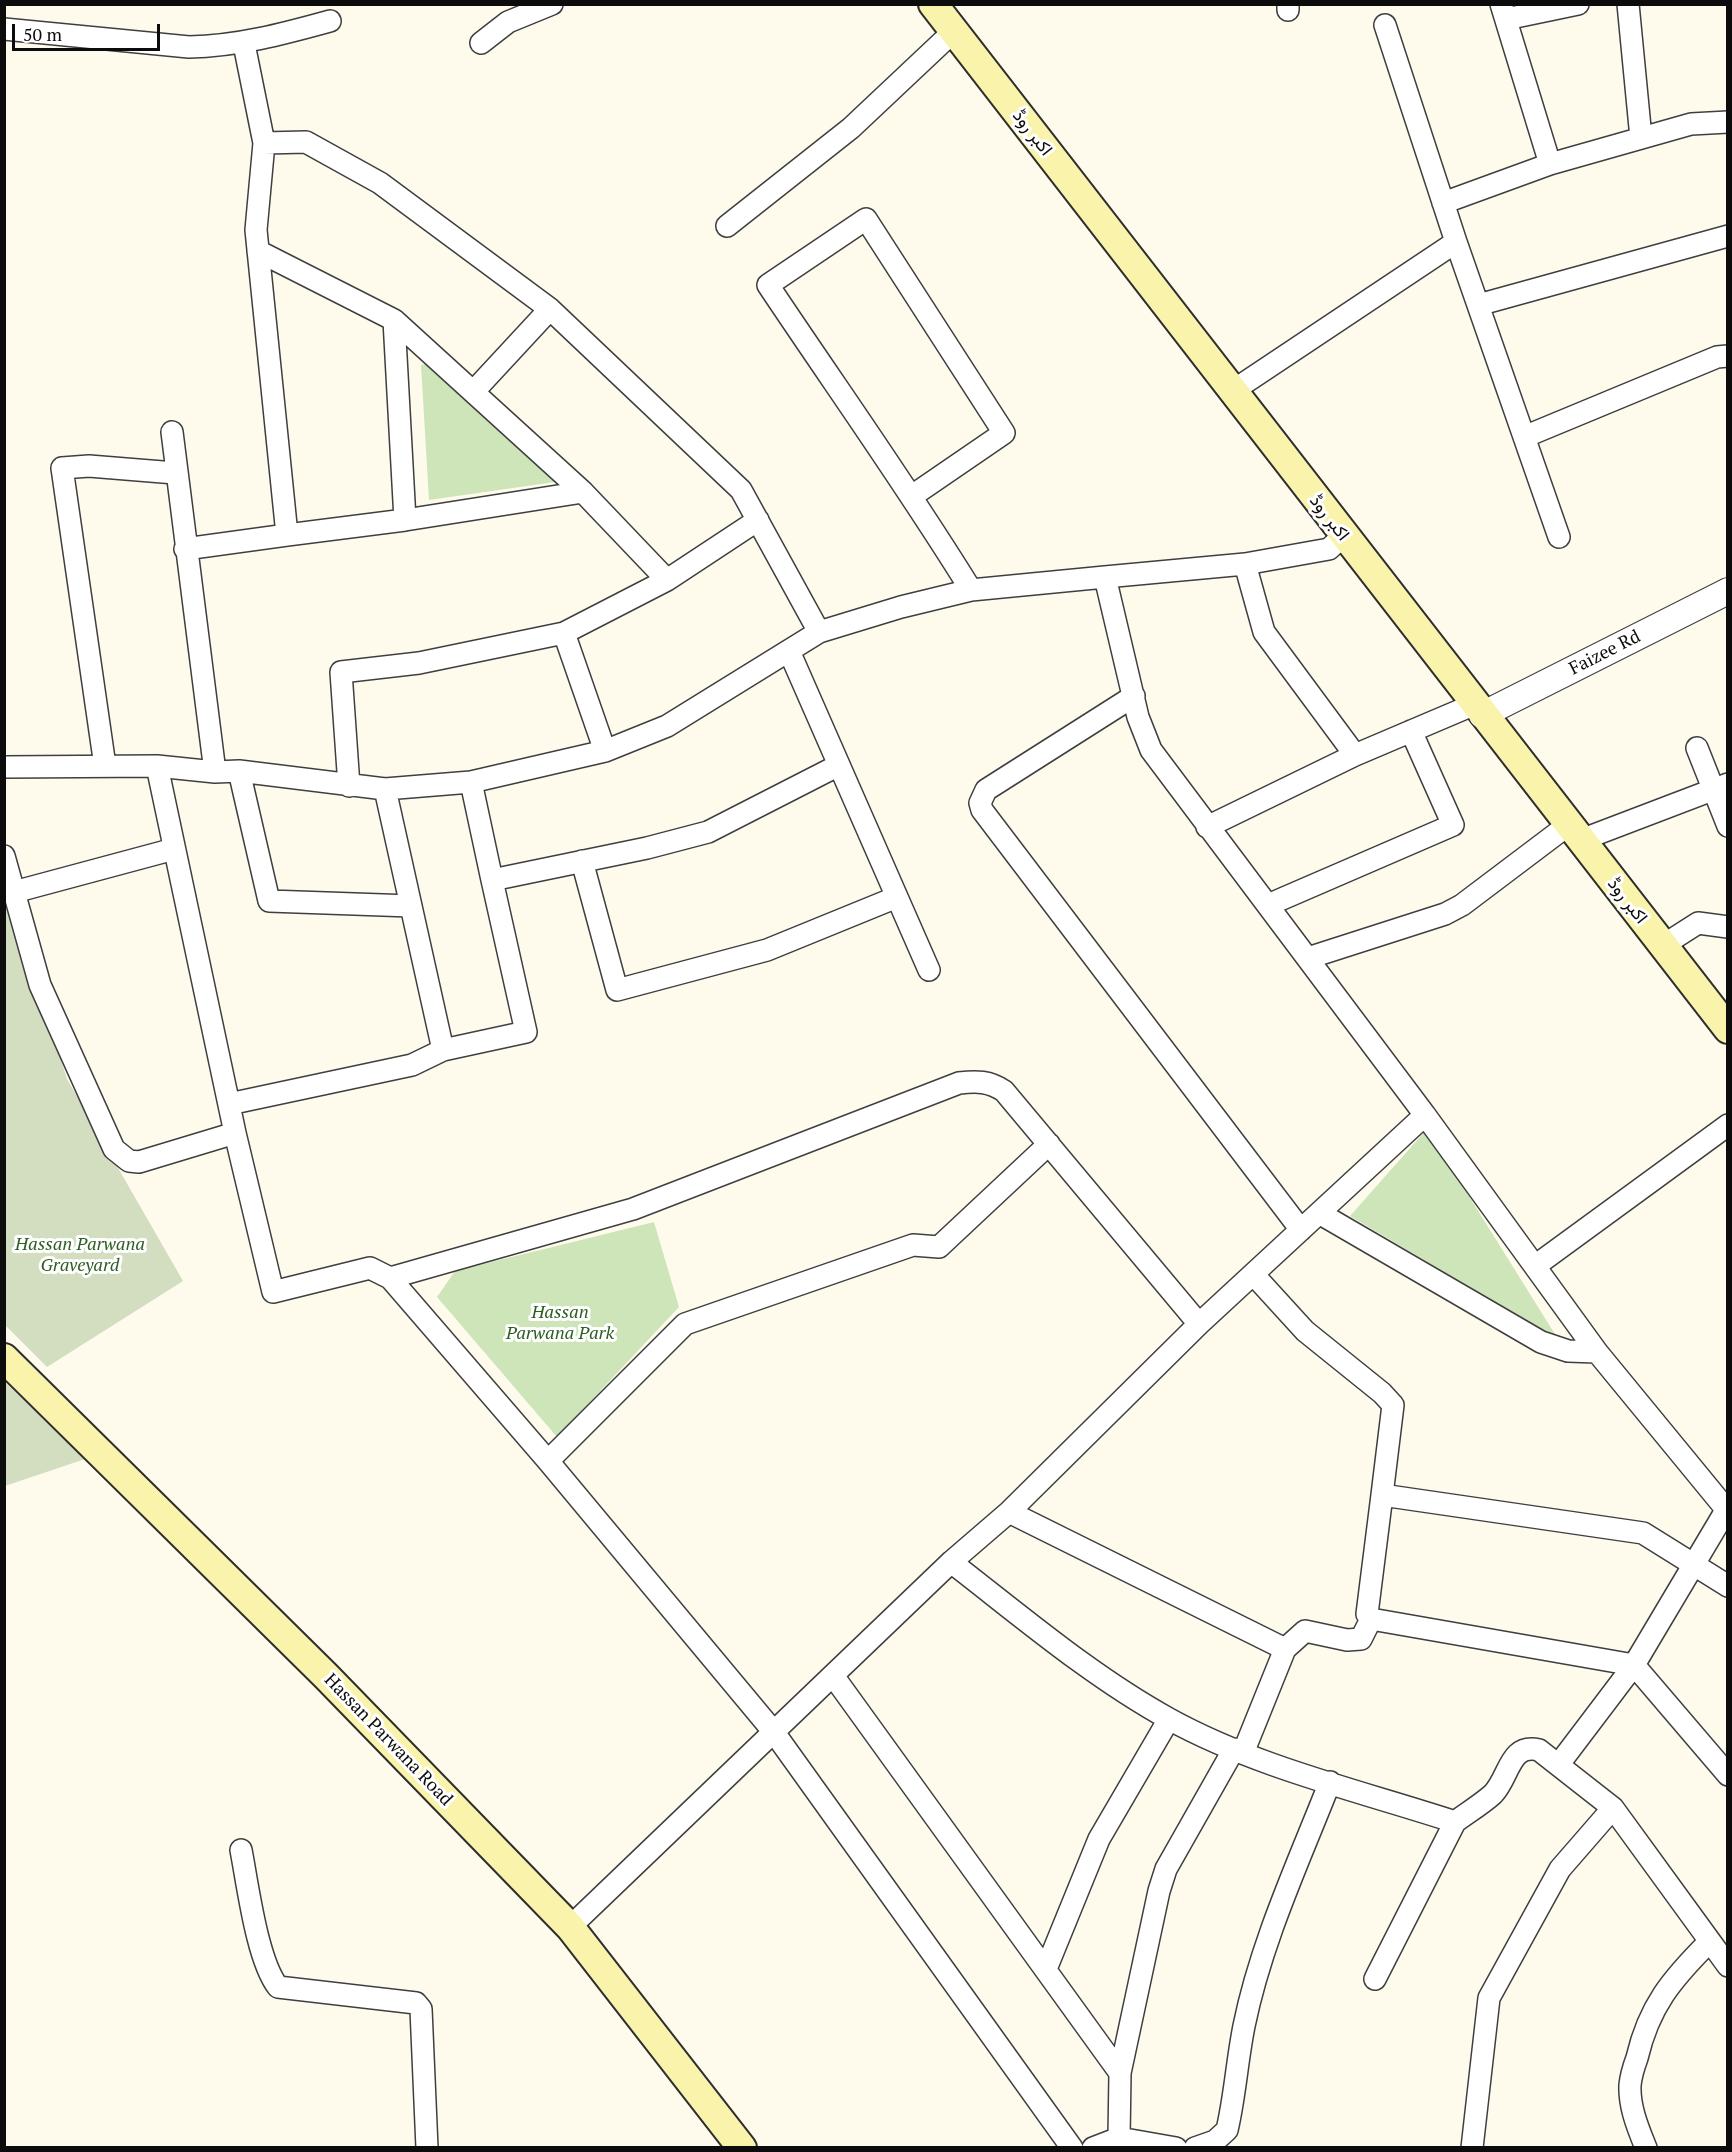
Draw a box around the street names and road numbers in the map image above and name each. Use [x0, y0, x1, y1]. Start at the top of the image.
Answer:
street label: اکبر روڈ [1007, 106, 1057, 160]
street label: اکبر روڈ [1304, 491, 1354, 545]
street label: Faizee Rd [1566, 626, 1644, 680]
street label: اکبر روڈ [1602, 874, 1652, 928]
street label: Hassan Parwana Road [319, 1669, 457, 1811]

